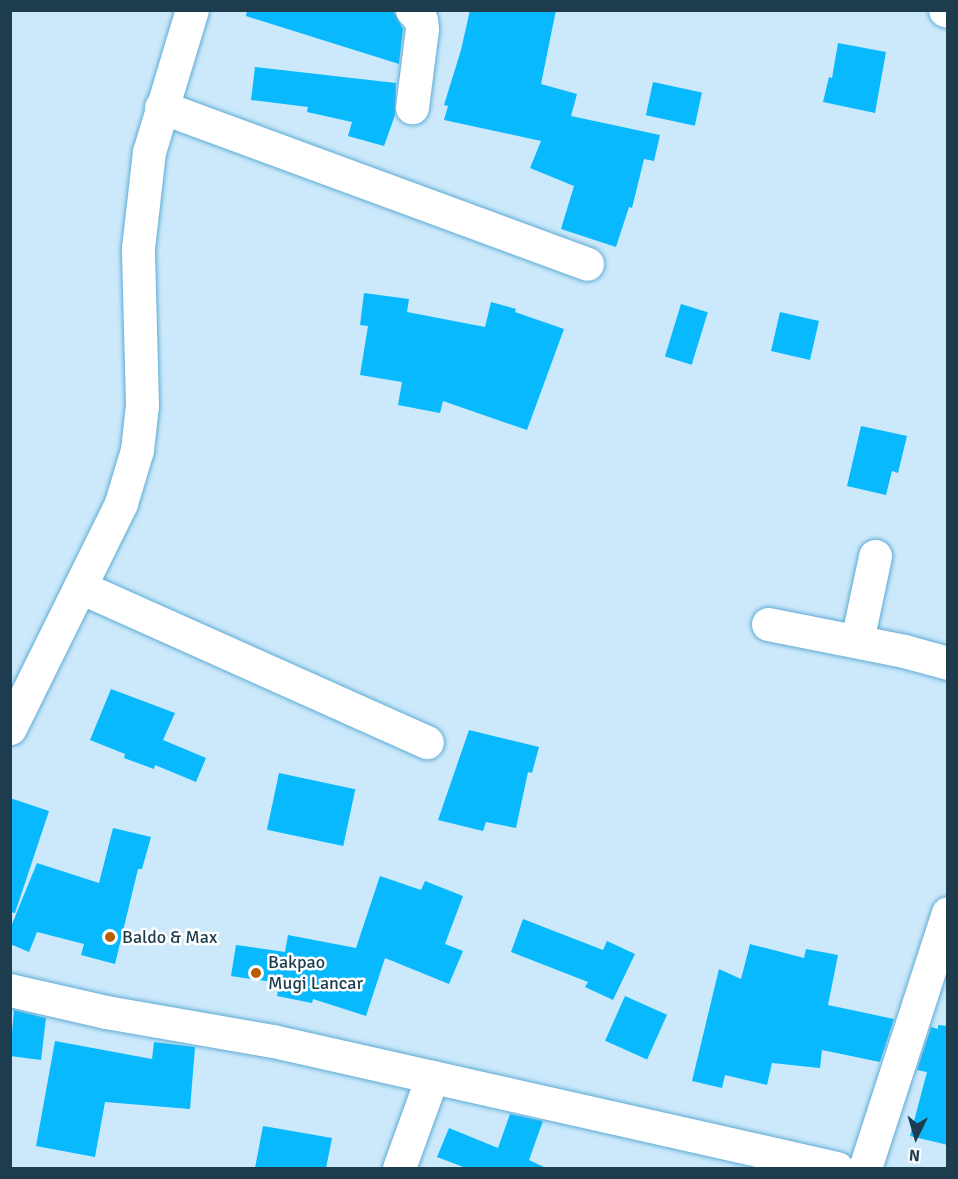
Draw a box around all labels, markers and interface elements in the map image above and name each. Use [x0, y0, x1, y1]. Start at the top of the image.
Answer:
place label: Baldo & Max [122, 926, 217, 948]
marker: Baldo & Max [103, 930, 117, 944]
place label: Bakpao Mugi Lancar [268, 952, 363, 994]
marker: Bakpao Mugi Lancar [249, 966, 263, 980]
north arrow [886, 1107, 946, 1167]
text: N [908, 1144, 921, 1165]

